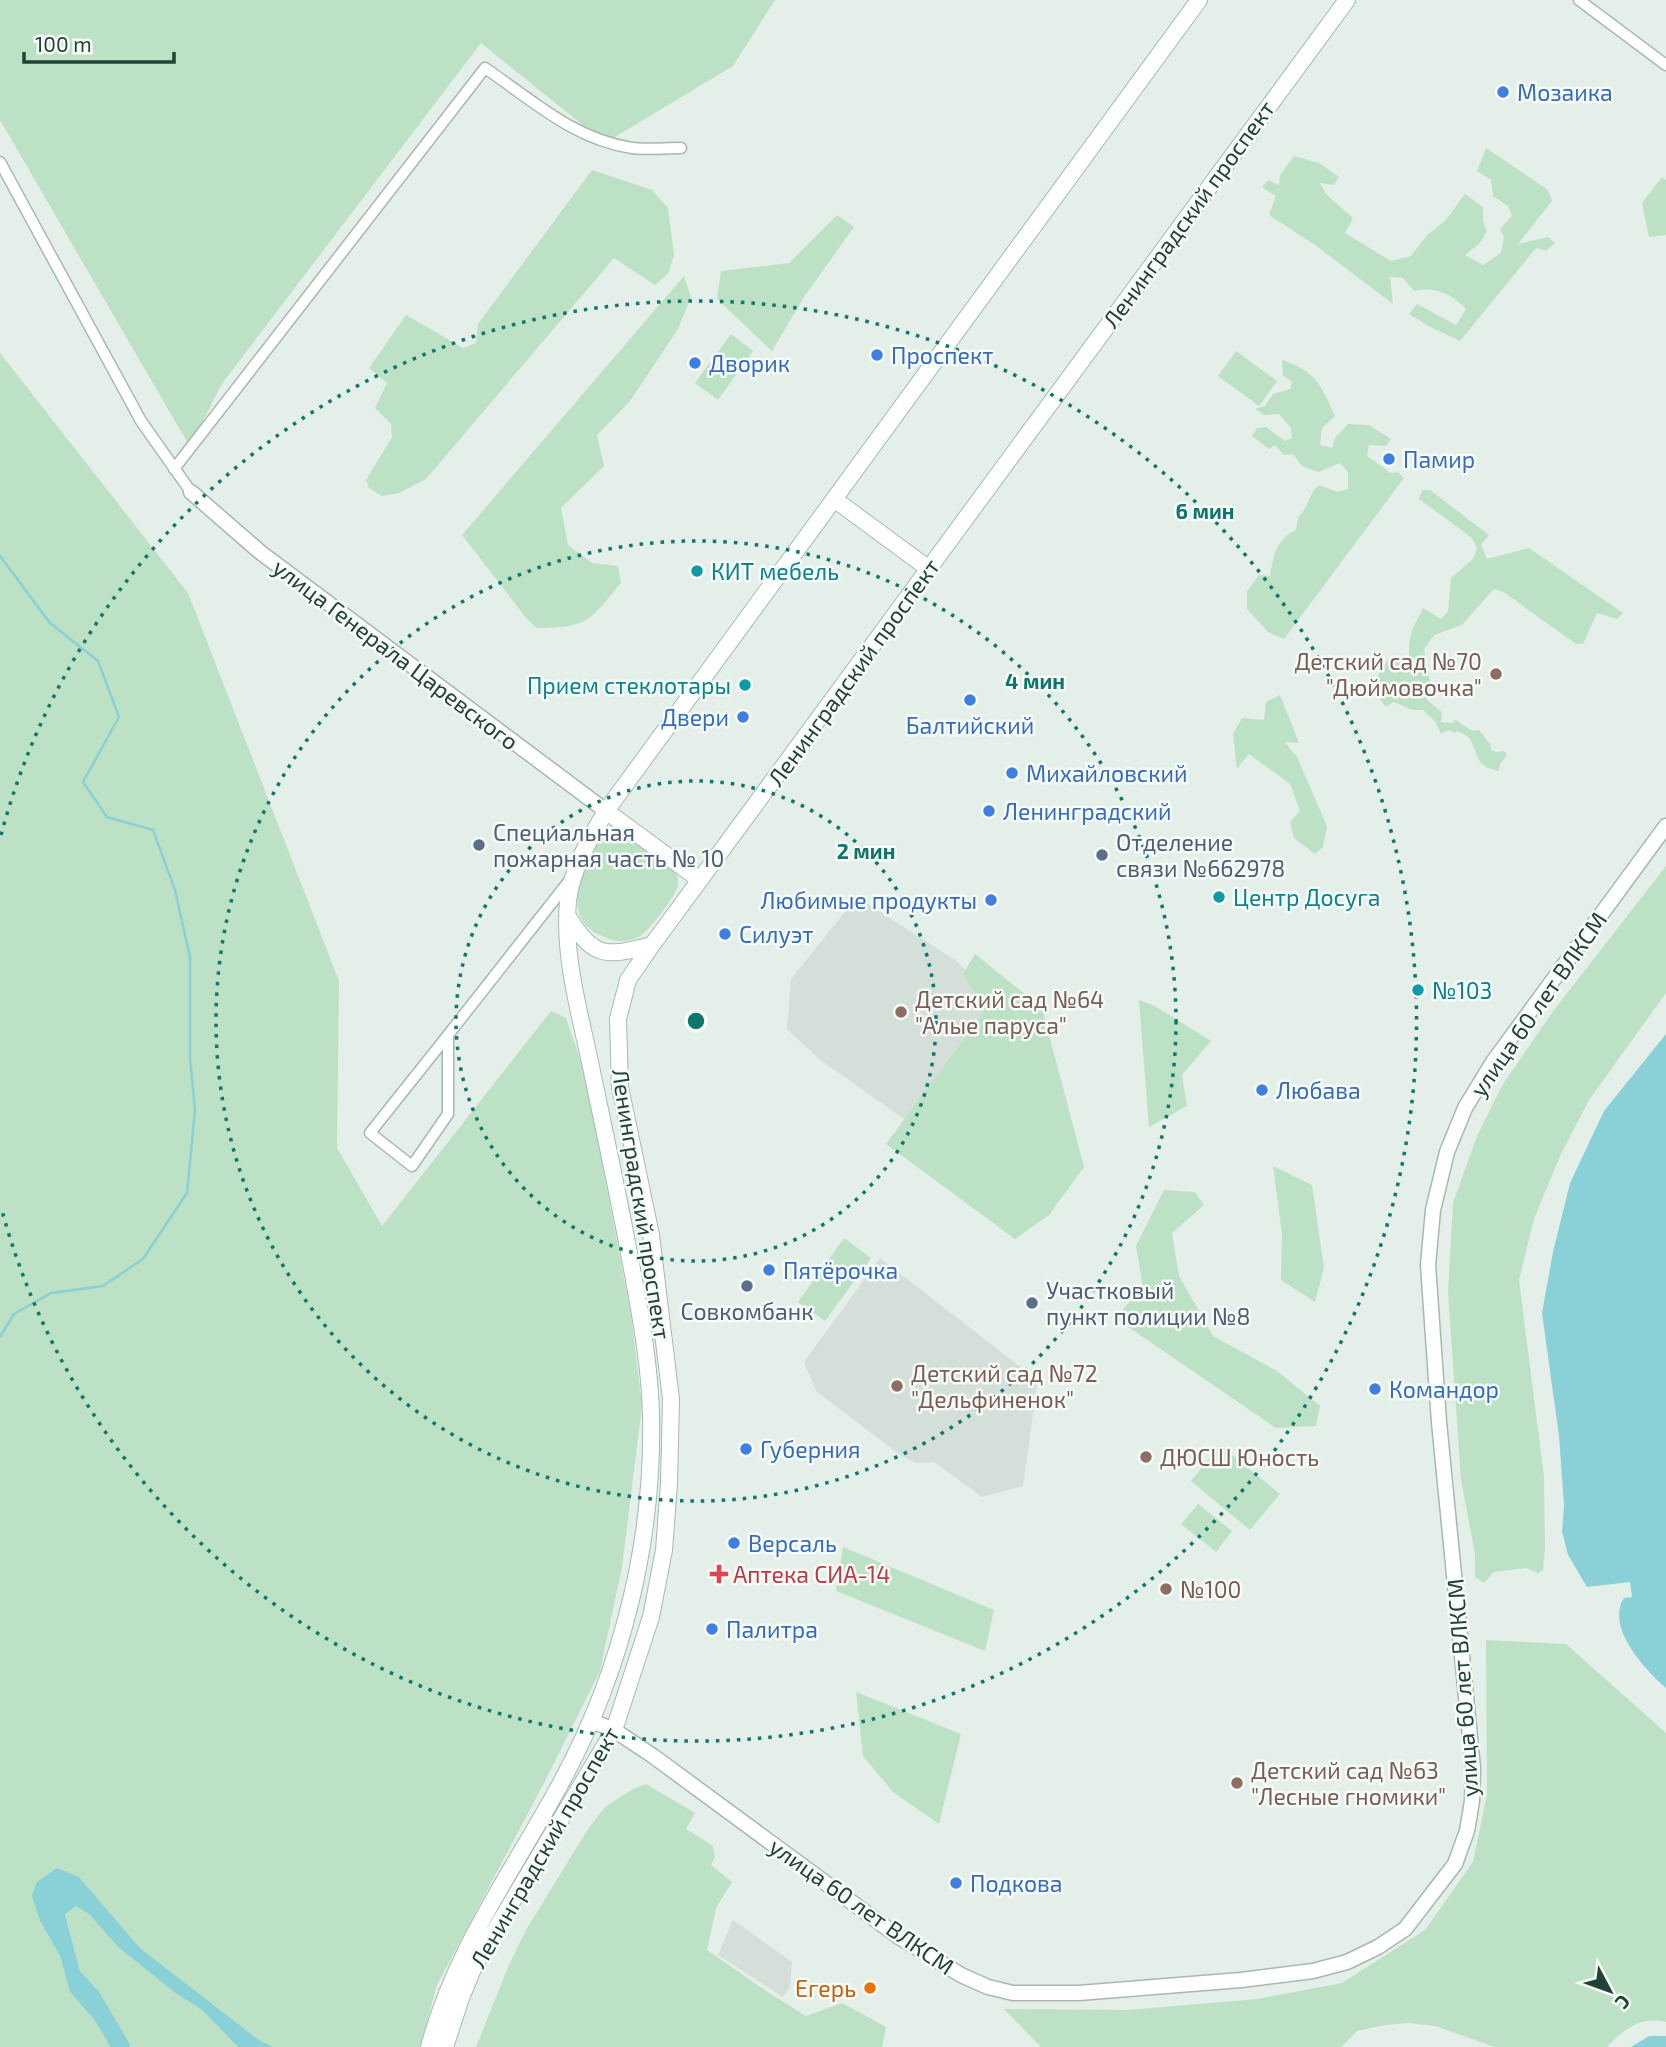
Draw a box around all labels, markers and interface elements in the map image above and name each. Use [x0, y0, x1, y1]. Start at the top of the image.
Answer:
scale bar [24, 21, 175, 65]
text: 100 m [35, 31, 92, 56]
place label: Мозаика [1517, 78, 1613, 106]
marker: Мозаика [1495, 84, 1511, 100]
street label: Ленинградский проспект [1096, 95, 1280, 333]
place label: Проспект [891, 341, 994, 369]
marker: Проспект [869, 347, 885, 363]
place label: Дворик [709, 349, 790, 377]
marker: Дворик [687, 355, 703, 371]
place label: Памир [1403, 445, 1475, 473]
marker: Памир [1381, 451, 1397, 467]
text: 6 мин [1176, 498, 1234, 523]
street label: улица Генерала Царевского [267, 553, 524, 756]
street label: Ленинградский проспект [761, 553, 945, 791]
place label: КИТ мебель [711, 557, 839, 585]
marker: КИТ мебель [689, 563, 705, 579]
place label: Детский сад №70 "Дюймовочка" [1294, 647, 1482, 701]
marker: Детский сад №70 "Дюймовочка" [1488, 666, 1504, 682]
text: 4 мин [1005, 668, 1065, 693]
place label: Прием стеклотары [527, 671, 731, 699]
marker: Прием стеклотары [737, 677, 753, 693]
marker: Балтийский [962, 692, 978, 708]
place label: Двери [661, 703, 729, 731]
marker: Двери [735, 709, 751, 725]
place label: Балтийский [906, 711, 1034, 739]
place label: Михайловский [1026, 759, 1188, 787]
marker: Михайловский [1004, 765, 1020, 781]
place label: Ленинградский [1003, 797, 1171, 825]
marker: Ленинградский [981, 803, 997, 819]
place label: Специальная пожарная часть № 10 [493, 818, 724, 872]
place label: Отделение связи №662978 [1116, 828, 1285, 882]
marker: Специальная пожарная часть № 10 [471, 837, 487, 853]
text: 2 мин [837, 838, 895, 863]
marker: Отделение связи №662978 [1094, 847, 1110, 863]
place label: Центр Досуга [1233, 883, 1380, 912]
place label: Любимые продукты [761, 886, 977, 915]
marker: Центр Досуга [1211, 889, 1227, 905]
marker: Любимые продукты [983, 892, 999, 908]
street label: улица 60 лет ВЛКСМ [1464, 906, 1613, 1102]
place label: Силуэт [739, 920, 814, 949]
marker: Силуэт [717, 926, 733, 942]
place label: №103 [1432, 976, 1492, 1004]
marker: №103 [1410, 982, 1426, 998]
place label: Детский сад №64 "Алые паруса" [915, 985, 1104, 1040]
marker: Детский сад №64 "Алые паруса" [893, 1004, 909, 1020]
centre of rings [684, 1009, 708, 1033]
street label: Ленинградский проспект [607, 1067, 677, 1341]
place label: Любава [1276, 1076, 1361, 1104]
marker: Любава [1254, 1082, 1270, 1098]
place label: Пятёрочка [783, 1256, 898, 1284]
marker: Пятёрочка [761, 1262, 777, 1278]
place label: Участковый пункт полиции №8 [1046, 1276, 1251, 1331]
marker: Совкомбанк [739, 1278, 755, 1294]
marker: Участковый пункт полиции №8 [1024, 1295, 1040, 1311]
place label: Совкомбанк [681, 1297, 814, 1325]
place label: Детский сад №72 "Дельфиненок" [911, 1359, 1098, 1413]
place label: Командор [1389, 1375, 1499, 1403]
marker: Детский сад №72 "Дельфиненок" [889, 1378, 905, 1394]
marker: Командор [1367, 1381, 1383, 1397]
place label: Губерния [760, 1435, 861, 1464]
marker: Губерния [738, 1441, 754, 1457]
place label: ДЮСШ Юность [1160, 1443, 1319, 1471]
marker: ДЮСШ Юность [1138, 1449, 1154, 1465]
place label: Версаль [748, 1529, 837, 1557]
marker: Версаль [726, 1535, 742, 1551]
place label: Аптека СИА-14 [733, 1560, 890, 1588]
marker: Аптека СИА-14 [711, 1566, 727, 1582]
place label: №100 [1180, 1575, 1241, 1603]
street label: улица 60 лет ВЛКСМ [1440, 1578, 1485, 1798]
marker: №100 [1158, 1581, 1174, 1597]
place label: Палитра [726, 1615, 818, 1643]
marker: Палитра [704, 1621, 720, 1637]
street label: Ленинградский проспект [463, 1721, 625, 1973]
place label: Детский сад №63 "Лесные гномики" [1251, 1756, 1446, 1810]
marker: Детский сад №63 "Лесные гномики" [1229, 1775, 1245, 1791]
street label: улица 60 лет ВЛКСМ [764, 1832, 960, 1981]
place label: Подкова [970, 1869, 1063, 1897]
marker: Подкова [948, 1875, 964, 1891]
north arrow [1575, 1956, 1645, 2026]
place label: Егерь [795, 1974, 856, 2002]
marker: Егерь [862, 1980, 878, 1996]
text: С [1611, 1991, 1636, 2014]

